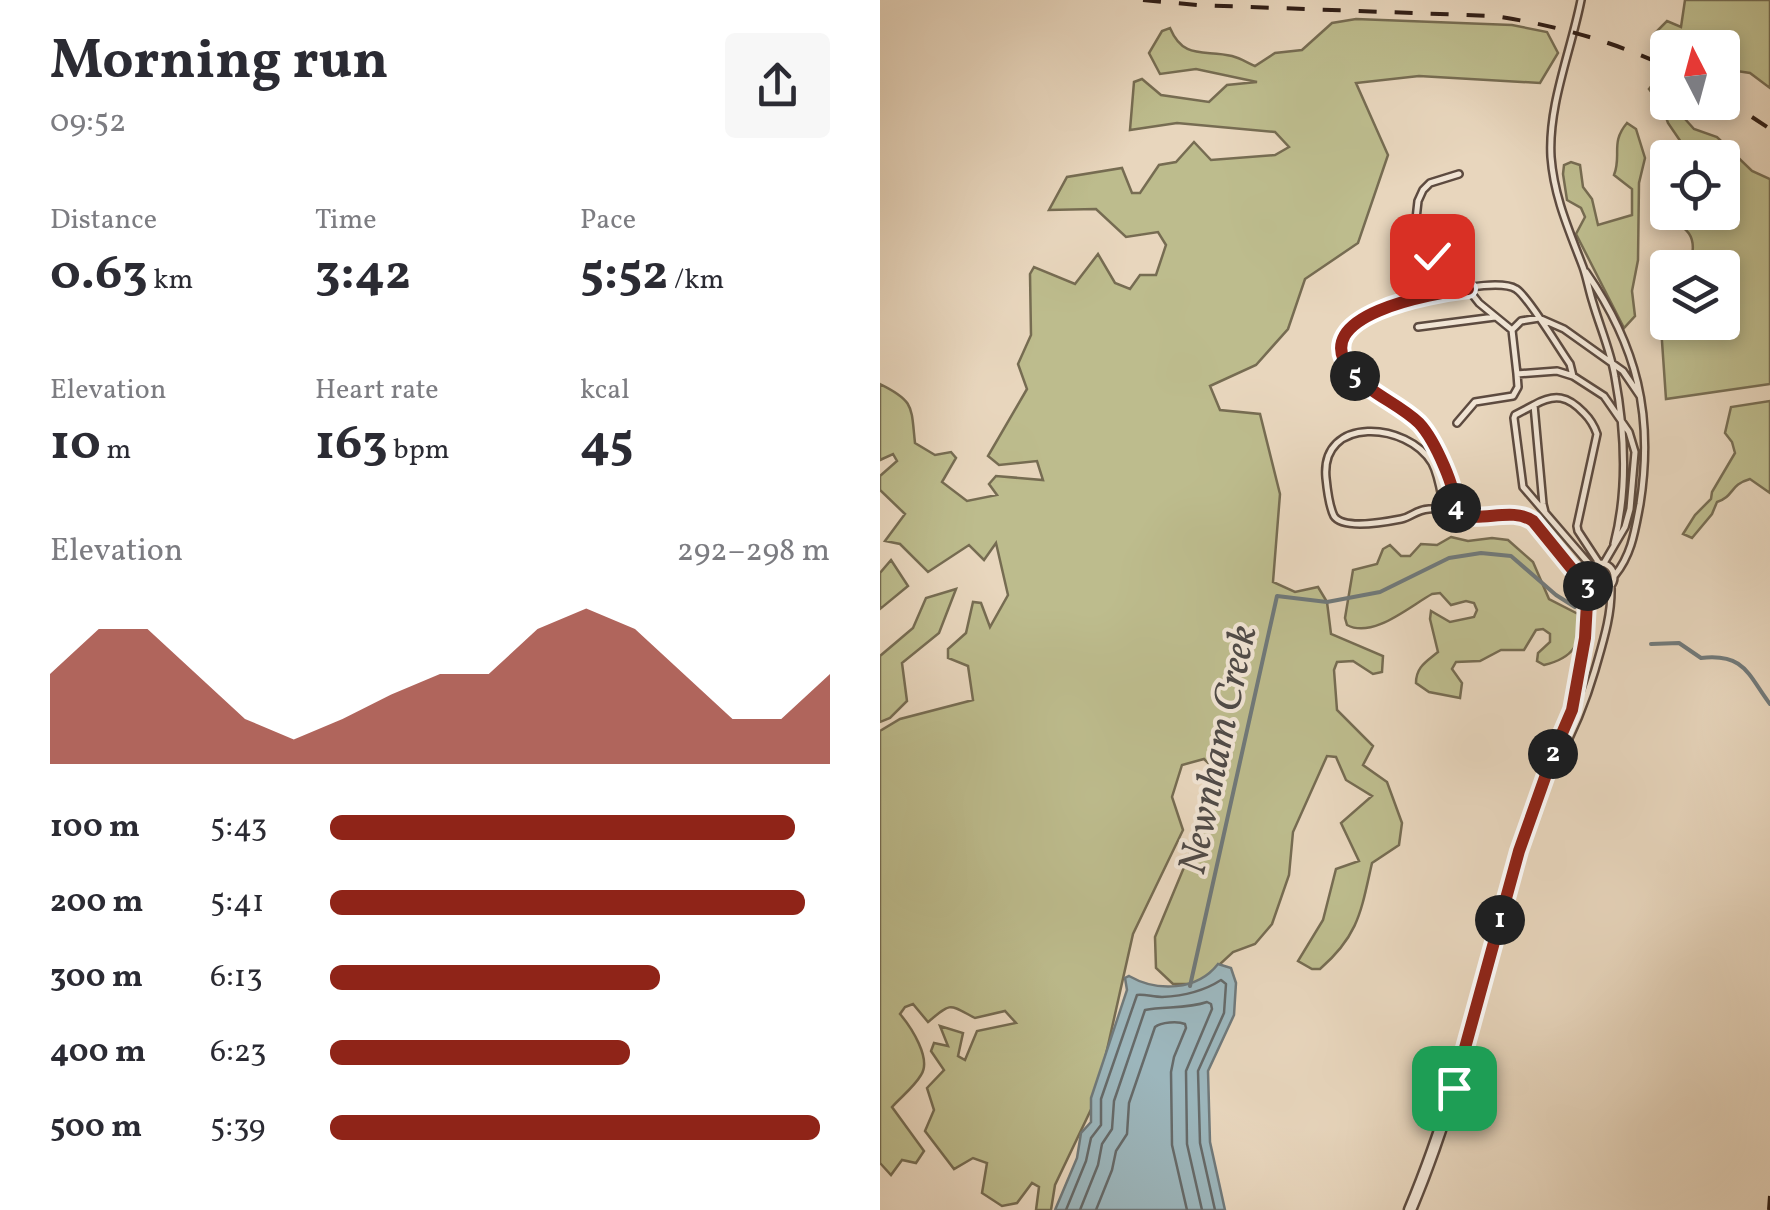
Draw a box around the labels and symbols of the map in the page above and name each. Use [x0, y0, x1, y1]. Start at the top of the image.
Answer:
north arrow [1650, 30, 1740, 120]
pin [1390, 214, 1475, 299]
pin: 5 [1330, 351, 1380, 401]
pin: 4 [1431, 483, 1481, 533]
pin: 3 [1563, 561, 1613, 611]
water label: Newnham Creek [1166, 620, 1274, 879]
pin: 2 [1528, 729, 1578, 779]
pin: 1 [1475, 895, 1525, 945]
pin [1412, 1046, 1497, 1131]

